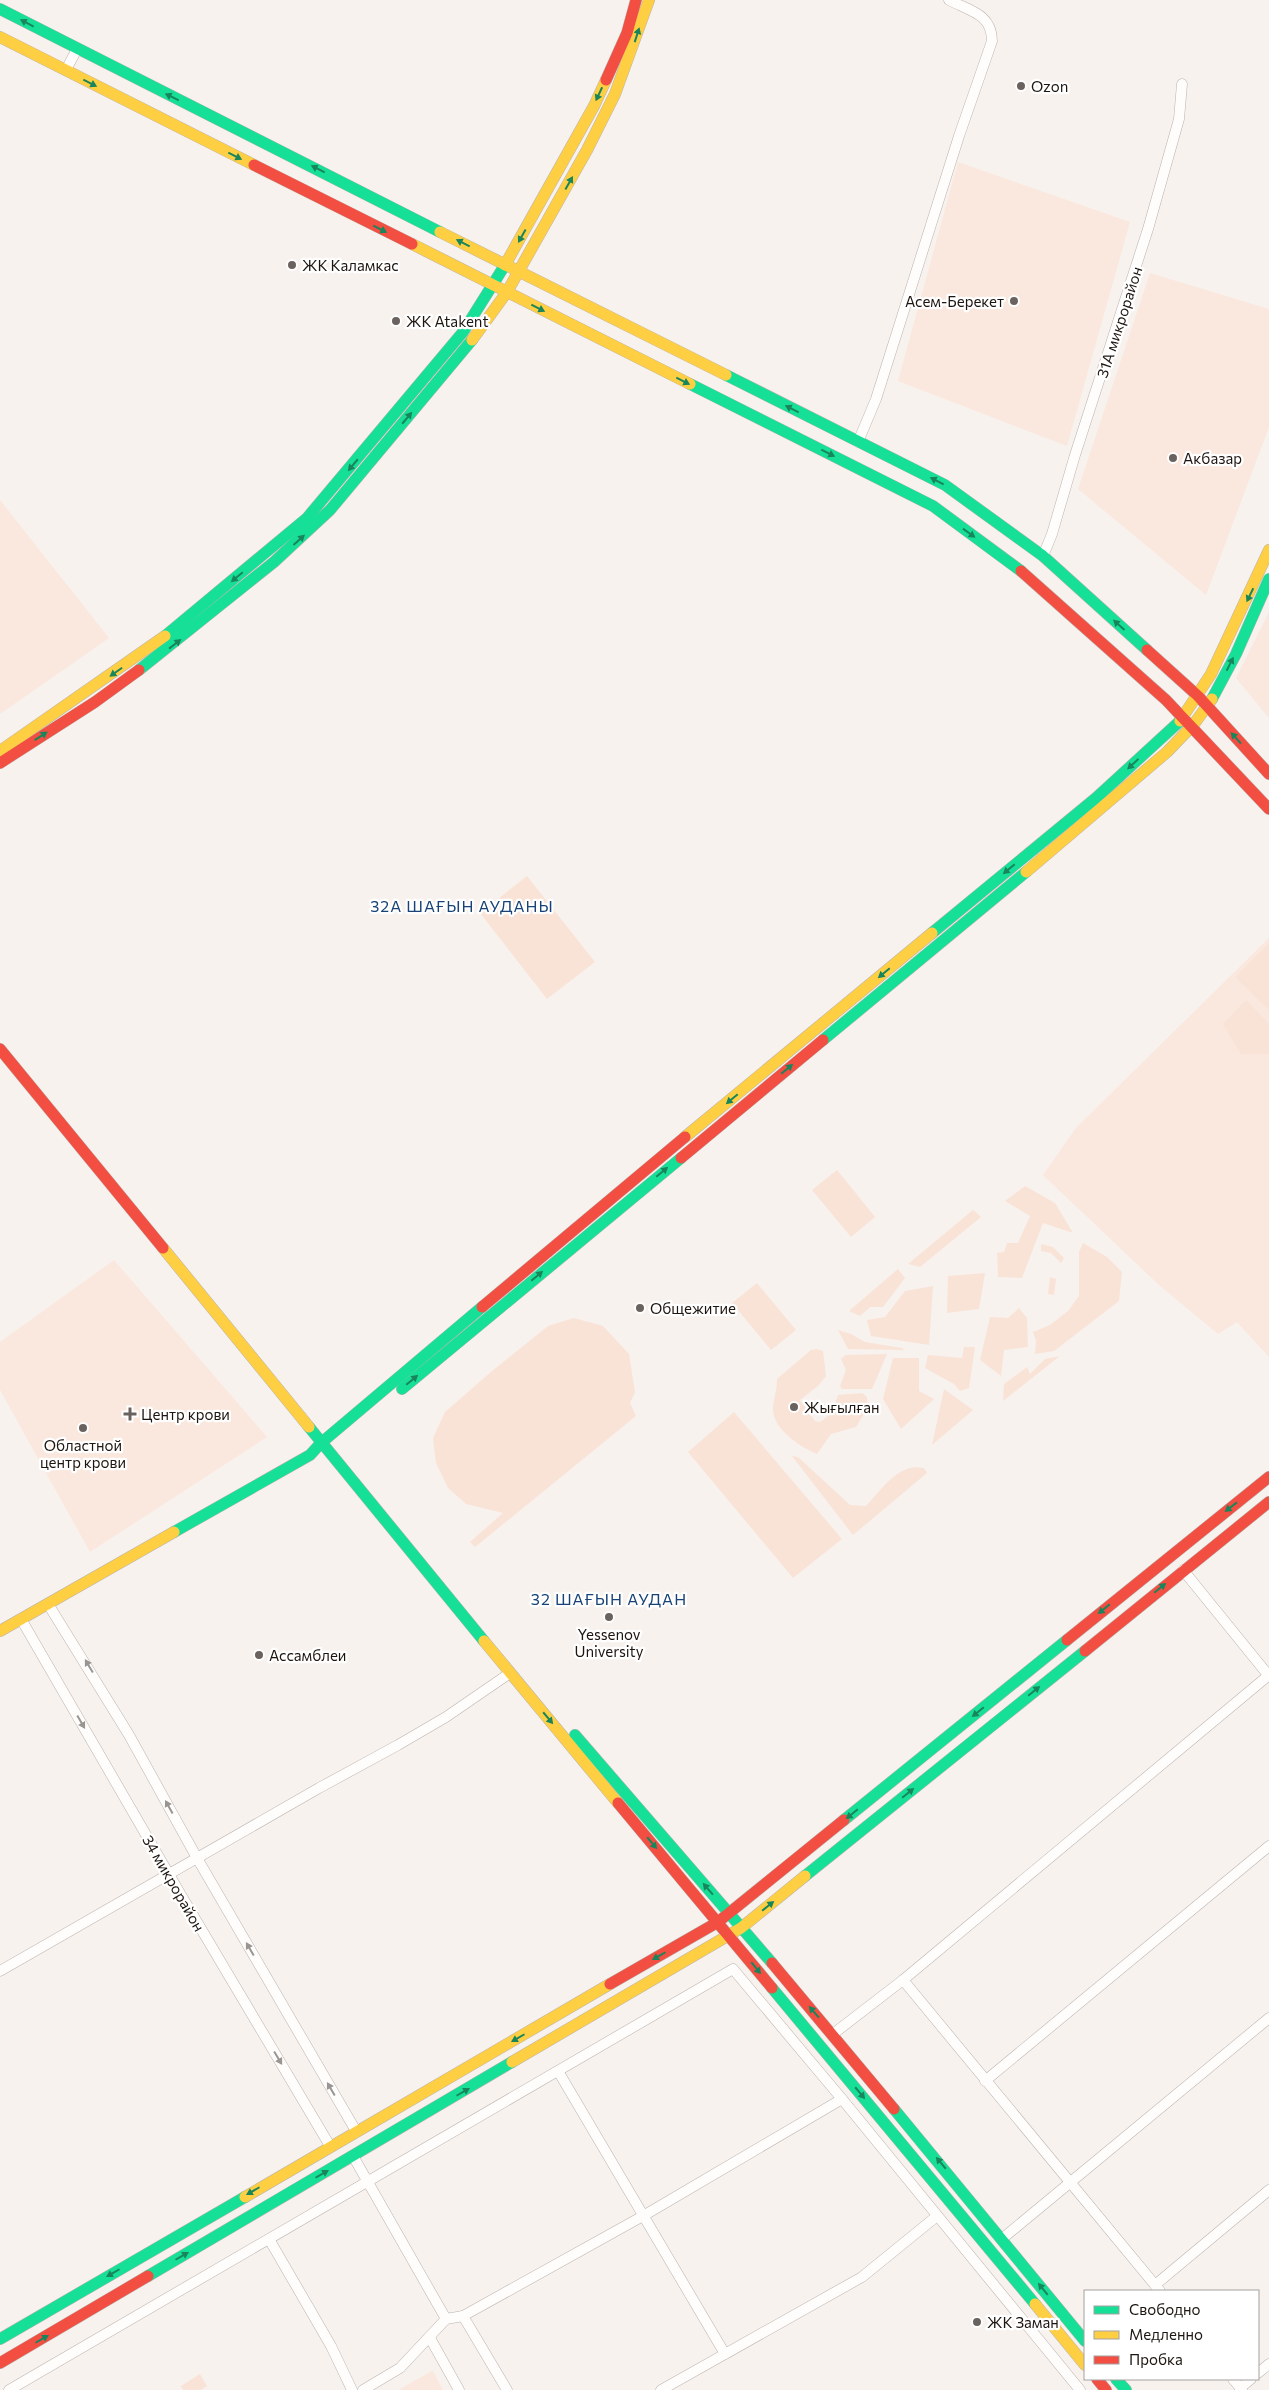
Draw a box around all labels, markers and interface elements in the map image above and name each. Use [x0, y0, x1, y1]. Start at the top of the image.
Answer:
one-way arrow [20, 19, 35, 27]
one-way arrow [633, 28, 641, 43]
place label: Ozon [1031, 77, 1068, 95]
one-way arrow [83, 79, 97, 87]
marker: Ozon [1015, 80, 1027, 92]
one-way arrow [595, 87, 603, 101]
one-way arrow [165, 93, 179, 101]
one-way arrow [228, 152, 242, 160]
one-way arrow [311, 165, 325, 173]
one-way arrow [565, 175, 573, 190]
one-way arrow [373, 225, 388, 233]
one-way arrow [518, 229, 526, 243]
one-way arrow [455, 239, 470, 247]
place label: ЖК Каламкас [302, 256, 399, 274]
marker: ЖК Каламкас [286, 259, 298, 271]
street label: 31А микрорайон [1093, 264, 1145, 380]
place label: Асем-Берекет [905, 292, 1004, 310]
marker: Асем-Берекет [1008, 295, 1020, 307]
one-way arrow [531, 304, 545, 312]
place label: ЖК Atakent [406, 312, 489, 330]
marker: ЖК Atakent [390, 315, 402, 327]
one-way arrow [676, 377, 690, 385]
one-way arrow [785, 405, 799, 413]
one-way arrow [401, 413, 413, 425]
place label: Акбазар [1183, 449, 1242, 467]
one-way arrow [821, 450, 835, 458]
marker: Акбазар [1167, 452, 1179, 464]
one-way arrow [348, 458, 359, 471]
one-way arrow [930, 477, 945, 486]
one-way arrow [963, 528, 976, 538]
one-way arrow [293, 534, 305, 546]
one-way arrow [230, 572, 243, 583]
one-way arrow [1245, 587, 1254, 602]
one-way arrow [1114, 619, 1126, 631]
one-way arrow [168, 639, 181, 649]
one-way arrow [1226, 656, 1234, 671]
one-way arrow [109, 667, 123, 677]
one-way arrow [34, 732, 48, 741]
one-way arrow [1230, 732, 1242, 744]
one-way arrow [1127, 758, 1139, 770]
one-way arrow [1003, 864, 1016, 875]
district label: 32А ШАҒЫН АУДАНЫ [370, 896, 554, 915]
one-way arrow [878, 967, 890, 978]
one-way arrow [780, 1063, 793, 1074]
one-way arrow [725, 1093, 738, 1104]
one-way arrow [655, 1167, 668, 1178]
one-way arrow [530, 1271, 543, 1282]
place label: Общежитие [650, 1299, 736, 1317]
marker: Общежитие [634, 1302, 646, 1314]
one-way arrow [405, 1375, 418, 1386]
place label: Жығылған [804, 1398, 880, 1416]
marker: Жығылған [788, 1401, 800, 1413]
place label: Центр крови [141, 1405, 230, 1423]
marker: Центр крови [123, 1407, 137, 1421]
marker: Областной центр крови [77, 1422, 89, 1434]
place label: Областной центр крови [40, 1436, 126, 1471]
one-way arrow [1225, 1502, 1238, 1513]
one-way arrow [1154, 1583, 1167, 1594]
district label: 32 ШАҒЫН АУДАН [531, 1589, 687, 1608]
one-way arrow [1098, 1603, 1111, 1614]
marker: Yessenov University [603, 1611, 615, 1623]
place label: Yessenov University [574, 1625, 644, 1660]
place label: Ассамблеи [269, 1646, 346, 1664]
marker: Ассамблеи [253, 1649, 265, 1661]
one-way arrow [84, 1660, 93, 1673]
one-way arrow [1027, 1685, 1040, 1696]
one-way arrow [972, 1706, 985, 1717]
one-way arrow [542, 1712, 553, 1725]
one-way arrow [76, 1715, 85, 1728]
one-way arrow [901, 1788, 914, 1799]
one-way arrow [165, 1801, 174, 1814]
one-way arrow [846, 1809, 859, 1820]
street label: 34 микрорайон [139, 1832, 209, 1934]
one-way arrow [646, 1837, 657, 1850]
one-way arrow [702, 1883, 713, 1896]
one-way arrow [762, 1901, 775, 1912]
one-way arrow [245, 1942, 254, 1955]
one-way arrow [652, 1952, 665, 1961]
one-way arrow [750, 1961, 761, 1974]
one-way arrow [809, 2006, 820, 2018]
one-way arrow [511, 2033, 525, 2042]
one-way arrow [273, 2051, 282, 2064]
one-way arrow [327, 2082, 335, 2097]
one-way arrow [854, 2086, 865, 2099]
one-way arrow [455, 2088, 470, 2096]
one-way arrow [935, 2157, 946, 2170]
one-way arrow [316, 2169, 329, 2178]
one-way arrow [246, 2187, 261, 2195]
one-way arrow [176, 2252, 189, 2261]
one-way arrow [106, 2268, 119, 2277]
one-way arrow [1038, 2283, 1049, 2296]
legend [1084, 2290, 1259, 2380]
text: Свободно [1129, 2300, 1200, 2318]
place label: ЖК Заман [987, 2313, 1059, 2331]
marker: ЖК Заман [971, 2316, 983, 2328]
text: Медленно [1129, 2325, 1203, 2343]
one-way arrow [35, 2334, 49, 2343]
text: Пробка [1129, 2350, 1183, 2368]

